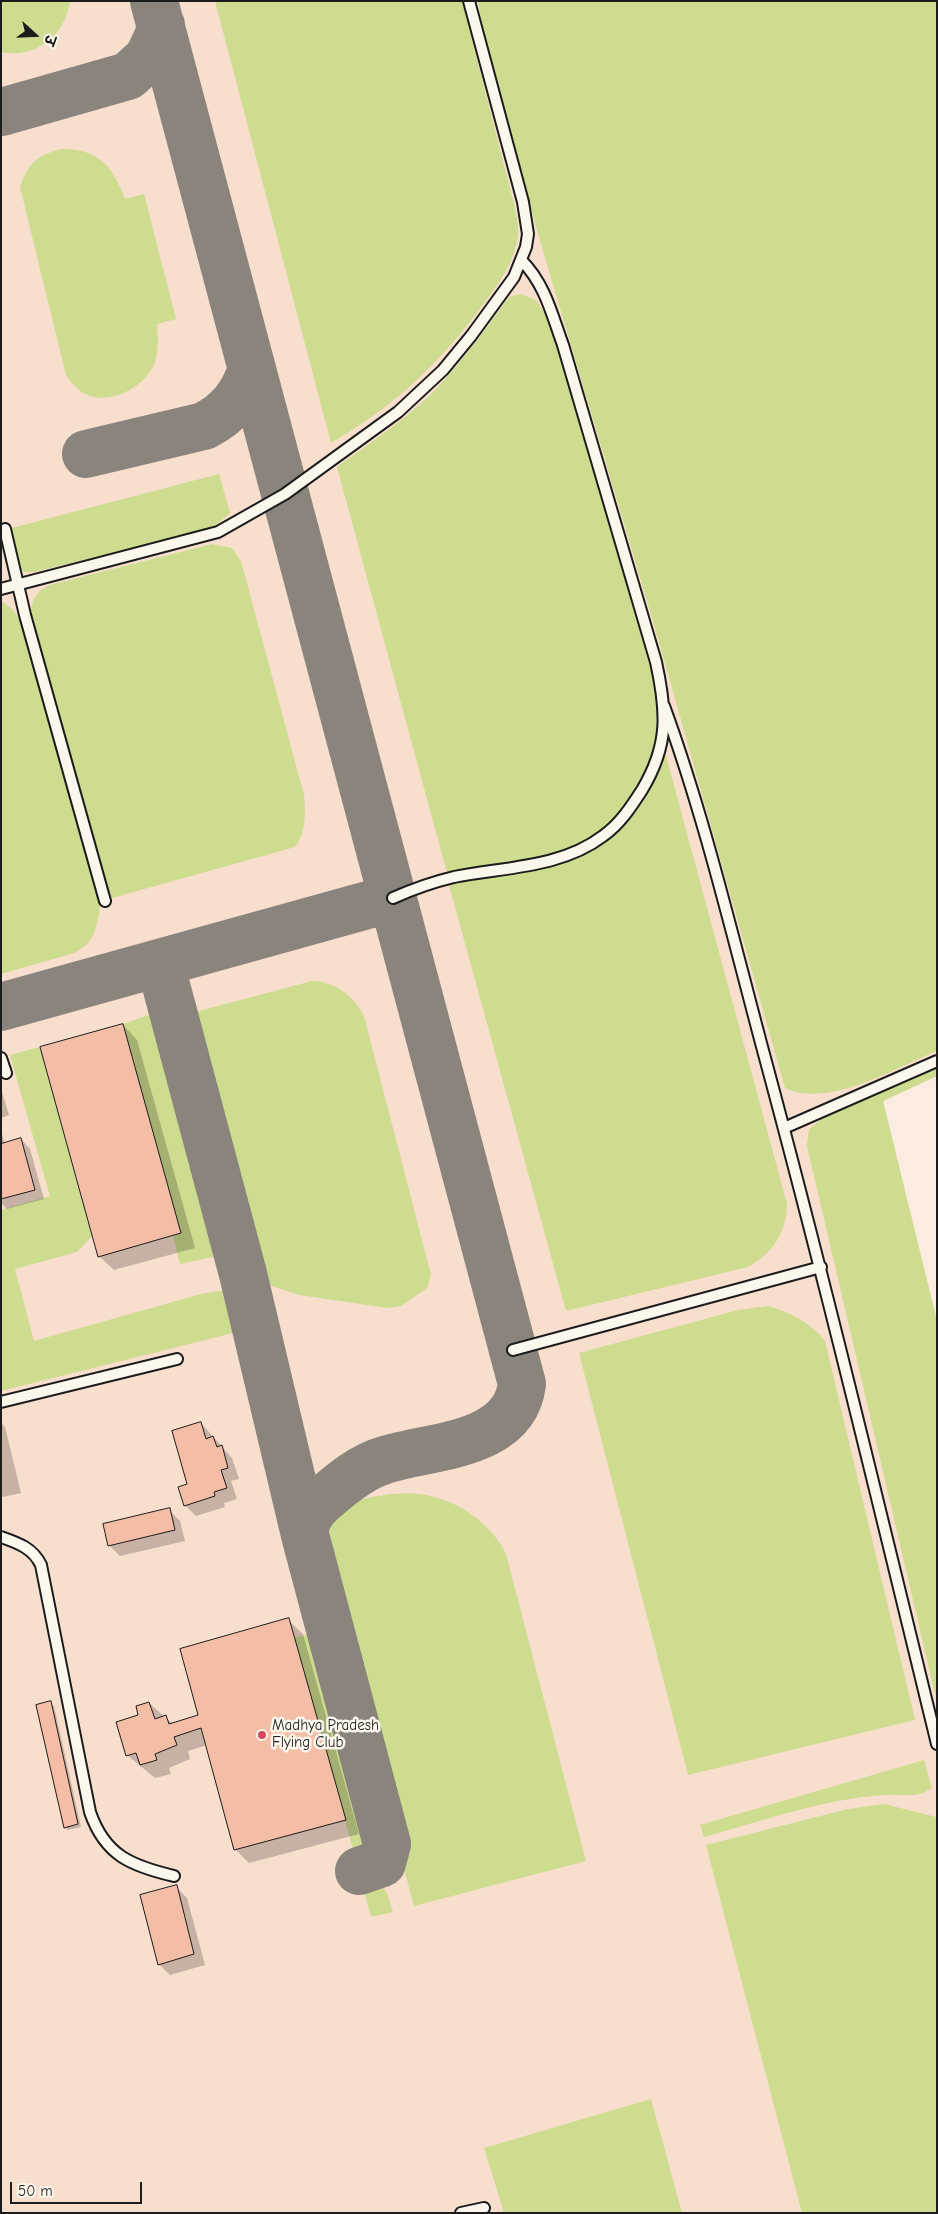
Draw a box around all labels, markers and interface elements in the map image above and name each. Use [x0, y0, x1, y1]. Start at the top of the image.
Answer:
north arrow [10, 10, 60, 60]
text: उ [40, 33, 59, 48]
place label: Madhya Pradesh Flying Club [272, 1717, 379, 1752]
marker: Madhya Pradesh Flying Club [256, 1729, 268, 1741]
scale bar [12, 2172, 145, 2204]
text: 50 m [18, 2182, 53, 2200]

